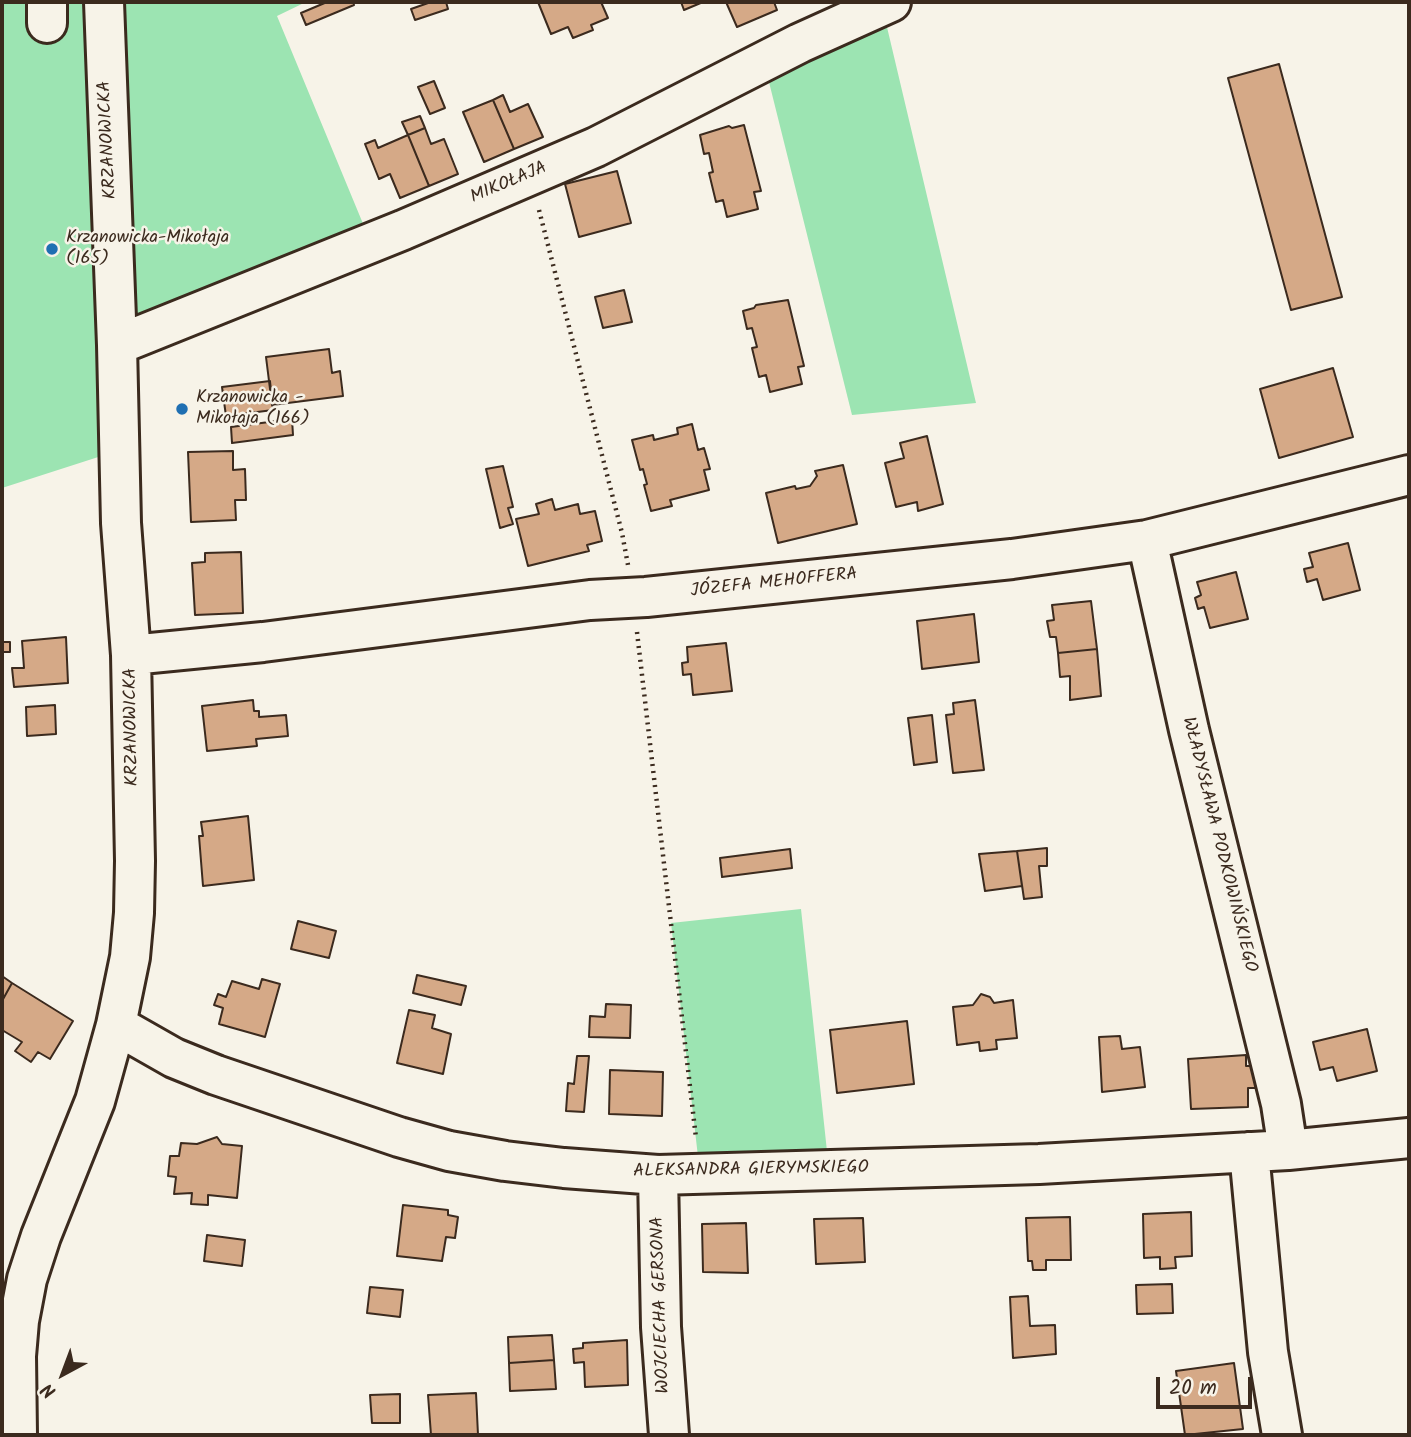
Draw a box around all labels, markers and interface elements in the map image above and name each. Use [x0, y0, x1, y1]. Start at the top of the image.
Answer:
street label: KRZANOWICKA [95, 80, 123, 200]
street label: MIKOŁAJA [467, 158, 551, 210]
place label: Krzanowicka-Mikołaja (165) [66, 228, 229, 270]
marker: Krzanowicka-Mikołaja (165) [44, 241, 60, 257]
place label: Krzanowicka - Mikołaja (166) [196, 388, 310, 430]
marker: Krzanowicka - Mikołaja (166) [174, 401, 190, 417]
street label: JÓZEFA MEHOFFERA [690, 565, 858, 603]
street label: KRZANOWICKA [121, 668, 145, 786]
street label: WŁADYSŁAWA PODKOWIŃSKIEGO [1176, 715, 1260, 975]
street label: ALEKSANDRA GIERYMSKIEGO [633, 1158, 869, 1184]
street label: WOJCIECHA GERSONA [648, 1216, 676, 1394]
north arrow [28, 1339, 98, 1409]
scale bar [1159, 1364, 1255, 1408]
text: 20 m [1169, 1372, 1217, 1405]
text: N [35, 1375, 64, 1405]

